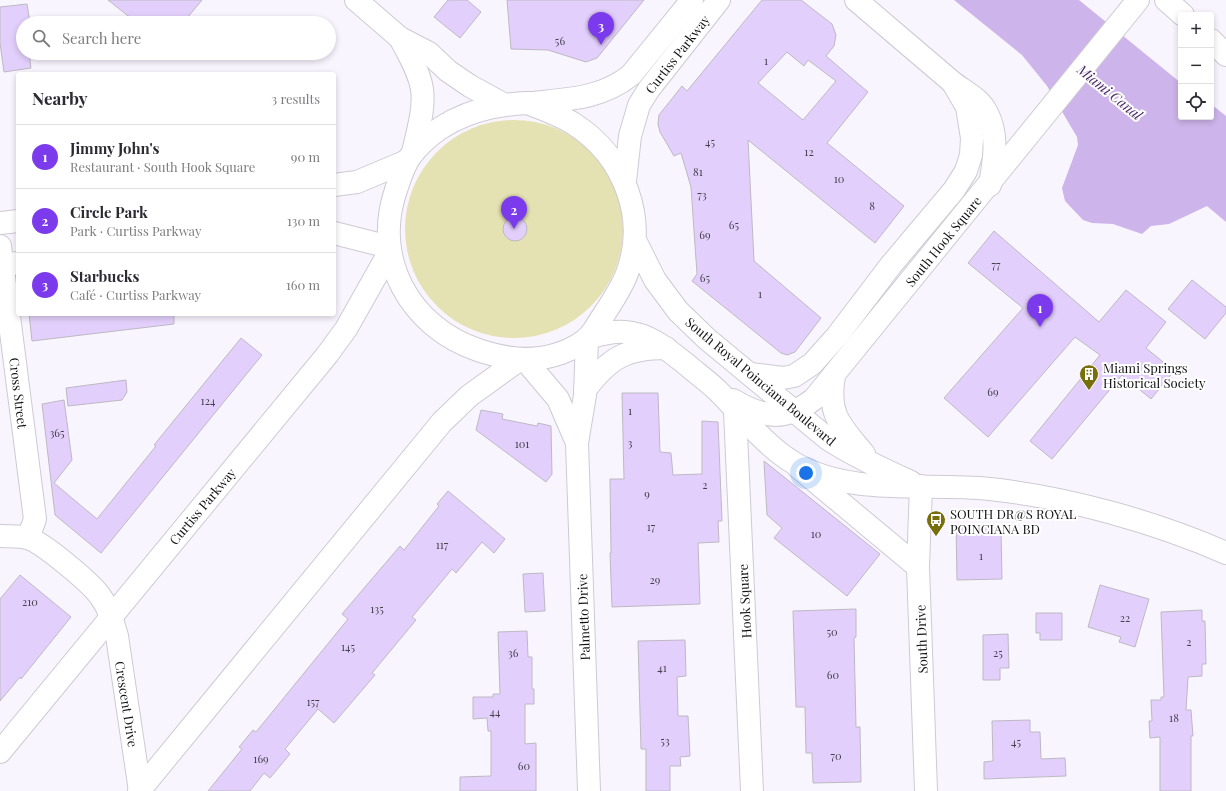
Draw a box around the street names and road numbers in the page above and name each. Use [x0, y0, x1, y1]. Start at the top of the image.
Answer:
street label: Curtiss Parkway [641, 11, 713, 97]
street label: South Hook Square [901, 192, 985, 290]
street label: South Royal Poinciana Boulevard [682, 313, 840, 449]
street label: Cross Street [6, 357, 32, 430]
street label: Curtiss Parkway [165, 464, 239, 548]
street label: Hook Square [734, 563, 754, 639]
street label: Palmetto Drive [573, 573, 593, 661]
street label: South Drive [911, 604, 931, 674]
street label: Crescent Drive [112, 660, 142, 749]

